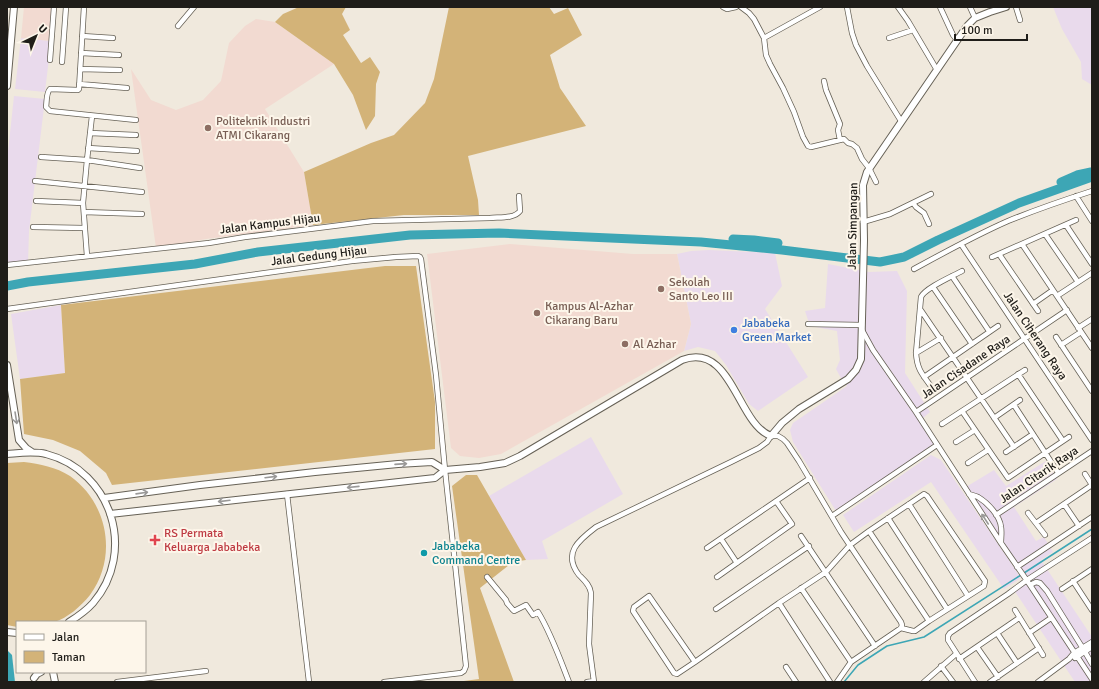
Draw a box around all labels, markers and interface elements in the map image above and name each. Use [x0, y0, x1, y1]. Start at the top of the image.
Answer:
north arrow [16, 16, 56, 56]
scale bar [955, 16, 1027, 42]
text: U [35, 22, 50, 36]
text: 100 m [961, 23, 993, 38]
place label: Politeknik Industri ATMI Cikarang [216, 114, 310, 143]
marker: Politeknik Industri ATMI Cikarang [203, 123, 213, 133]
street label: Jalan Simpangan [845, 182, 861, 270]
street label: Jalan Kampus Hijau [219, 210, 321, 238]
street label: Jalal Gedung Hijau [270, 243, 368, 269]
place label: Sekolah Santo Leo III [669, 275, 733, 304]
marker: Sekolah Santo Leo III [656, 284, 666, 294]
street label: Jalan Ciherang Raya [1000, 289, 1070, 383]
place label: Kampus Al-Azhar Cikarang Baru [545, 299, 634, 328]
marker: Kampus Al-Azhar Cikarang Baru [532, 308, 542, 318]
place label: Jababeka Green Market [742, 316, 811, 345]
marker: Jababeka Green Market [729, 325, 739, 335]
street label: Jalan Cisadane Raya [919, 332, 1013, 402]
place label: Al Azhar [633, 337, 677, 352]
marker: Al Azhar [620, 339, 630, 349]
one-way arrow [12, 411, 20, 424]
street label: Jalan Citarik Raya [997, 443, 1081, 507]
one-way arrow [394, 461, 407, 468]
one-way arrow [264, 473, 277, 481]
one-way arrow [347, 483, 360, 490]
one-way arrow [135, 489, 148, 497]
one-way arrow [218, 497, 231, 505]
one-way arrow [981, 513, 989, 524]
place label: RS Permata Keluarga Jababeka [164, 526, 260, 555]
marker: RS Permata Keluarga Jababeka [149, 534, 161, 546]
place label: Jababeka Command Centre [432, 539, 520, 568]
marker: Jababeka Command Centre [419, 548, 429, 558]
legend [16, 621, 146, 673]
text: Jalan [52, 630, 79, 645]
text: Taman [52, 650, 85, 665]

